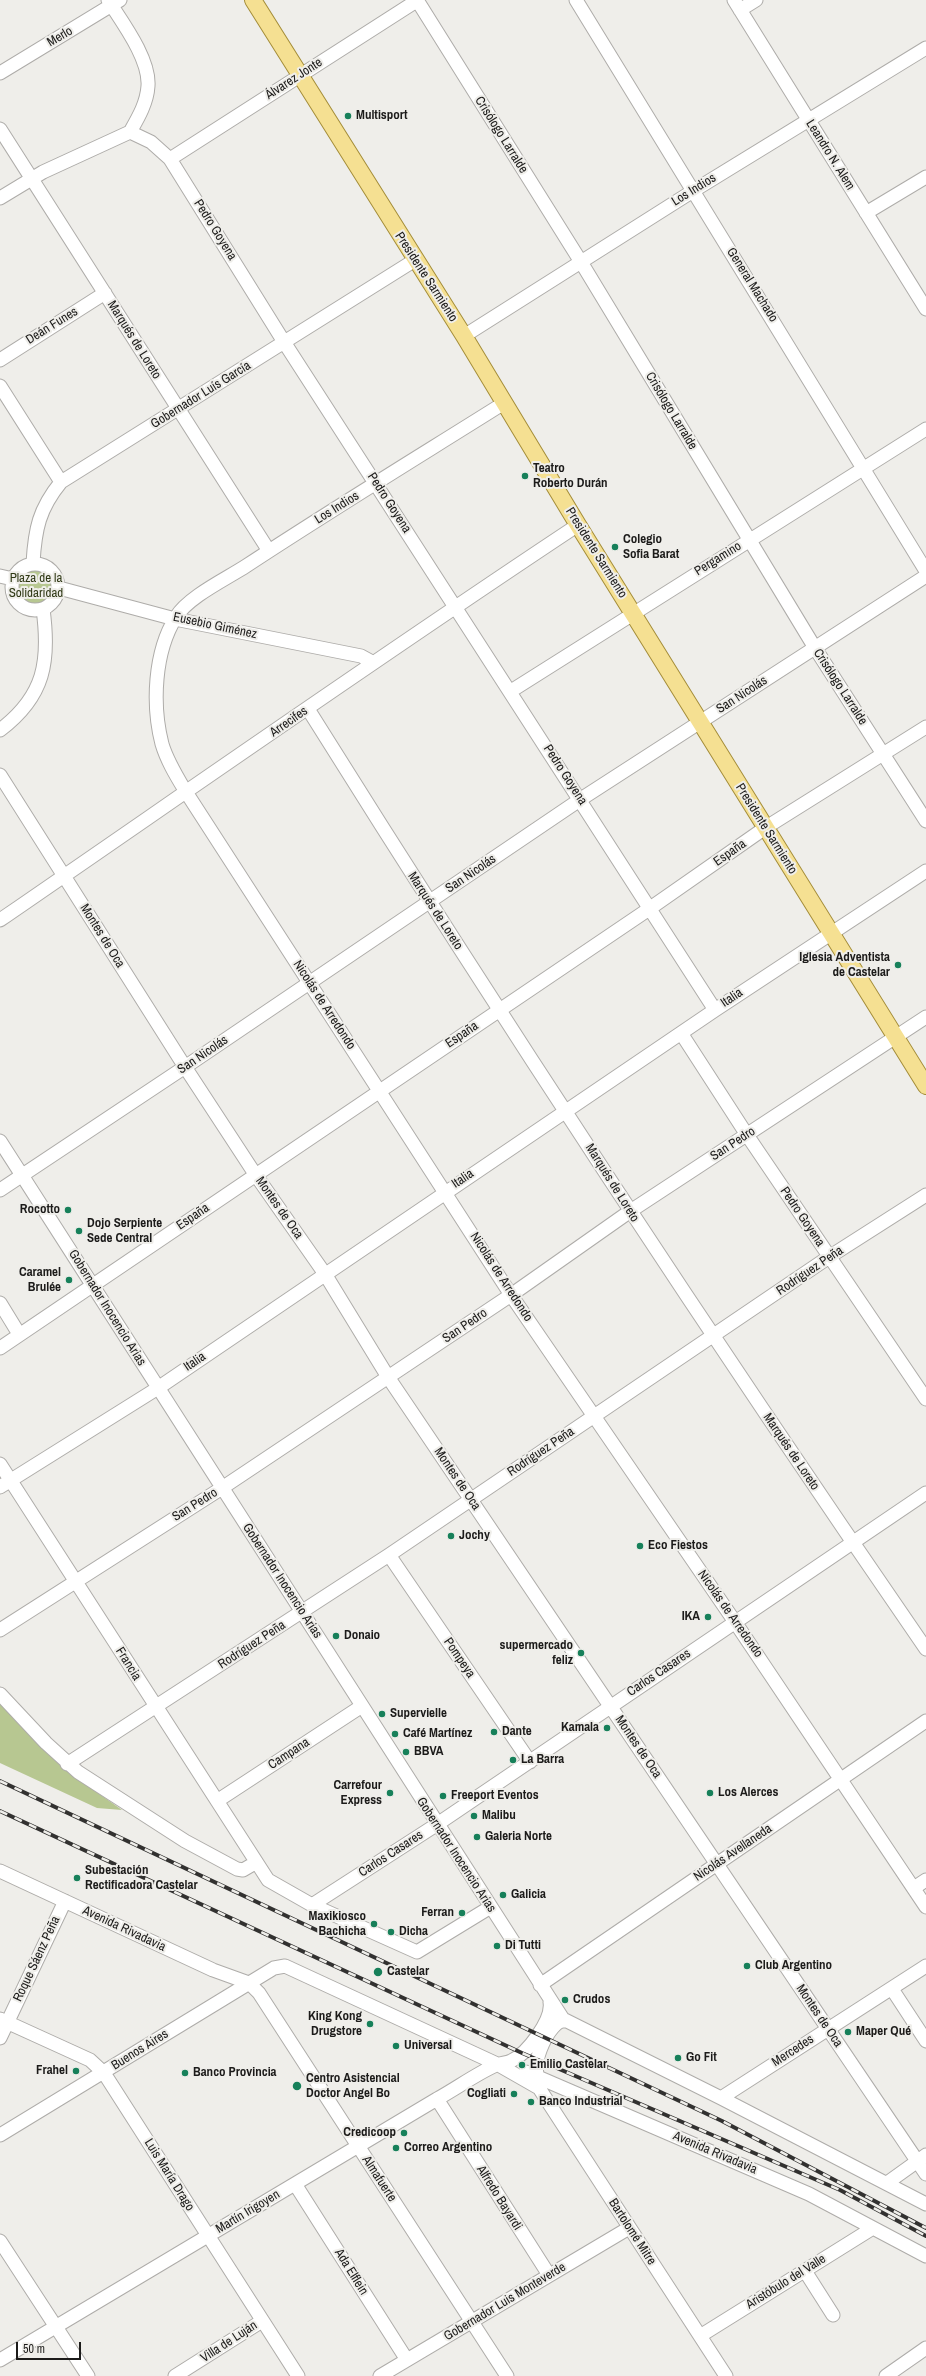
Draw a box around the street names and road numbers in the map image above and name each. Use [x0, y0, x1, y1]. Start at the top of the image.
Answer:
street label: Merlo [45, 23, 75, 51]
street label: Álvarez Jonte [263, 55, 325, 103]
street label: Crisólogo Larralde [471, 94, 531, 176]
street label: Leandro N. Alem [802, 117, 858, 193]
street label: Los Indios [669, 170, 719, 210]
street label: Pedro Goyena [190, 197, 240, 263]
street label: Presidente Sarmiento [391, 229, 461, 325]
street label: General Machado [723, 245, 781, 325]
street label: Marqués de Loreto [104, 298, 164, 382]
street label: Deán Funes [23, 304, 81, 348]
street label: Gobernador Luís García [148, 358, 254, 432]
street label: Crisólogo Larralde [642, 369, 700, 453]
street label: Pedro Goyena [364, 470, 414, 536]
street label: Los Indios [312, 488, 362, 528]
street label: Presidente Sarmiento [562, 505, 630, 601]
street label: Pergamino [692, 539, 744, 579]
street label: Eusebio Giménez [172, 609, 258, 643]
street label: Crisólogo Larralde [810, 646, 870, 728]
street label: San Nicolás [714, 673, 770, 717]
street label: Arrecifes [267, 703, 311, 741]
street label: Pedro Goyena [540, 742, 590, 808]
street label: Presidente Sarmiento [732, 781, 800, 877]
street label: España [711, 836, 749, 870]
street label: San Nicolás [443, 851, 499, 897]
street label: Marqués de Loreto [404, 869, 466, 953]
street label: Montes de Oca [76, 901, 128, 971]
street label: Nicolás de Arredondo [289, 958, 359, 1052]
street label: Italia [718, 985, 746, 1011]
street label: España [443, 1018, 481, 1052]
street label: San Nicolás [175, 1032, 231, 1078]
street label: San Pedro [708, 1124, 758, 1164]
street label: Marqués de Loreto [582, 1141, 642, 1225]
street label: Italia [449, 1166, 477, 1192]
street label: Montes de Oca [252, 1174, 306, 1242]
street label: Pedro Goyena [776, 1184, 828, 1250]
street label: España [174, 1200, 212, 1234]
street label: Nicolás de Arredondo [466, 1230, 536, 1324]
street label: Rodríguez Peña [774, 1243, 846, 1299]
street label: Gobernador Inocencio Arias [65, 1247, 149, 1369]
street label: San Pedro [440, 1305, 490, 1347]
street label: Italia [181, 1349, 209, 1375]
street label: Marqués de Loreto [760, 1411, 822, 1493]
street label: Rodríguez Peña [505, 1424, 577, 1480]
street label: Montes de Oca [430, 1445, 484, 1513]
street label: San Pedro [170, 1485, 220, 1525]
street label: Gobernador Inocencio Arias [239, 1521, 325, 1641]
street label: Nicolás de Arredondo [694, 1567, 766, 1661]
street label: Rodríguez Peña [215, 1617, 289, 1673]
street label: Pompeya [440, 1635, 478, 1681]
street label: Francia [112, 1645, 144, 1683]
street label: Carlos Casares [624, 1646, 694, 1700]
street label: Montes de Oca [611, 1713, 665, 1781]
street label: Campana [265, 1735, 313, 1773]
street label: Gobernador Inocencio Arias [413, 1795, 499, 1915]
street label: Nicolás Avellaneda [691, 1821, 775, 1885]
street label: Carlos Casares [356, 1827, 426, 1881]
street label: Avenida Rivadavia [80, 1903, 168, 1955]
street label: Roque Sáenz Peña [10, 1914, 64, 2004]
street label: Montes de Oca [792, 1982, 846, 2050]
street label: Buenos Aires [109, 2026, 171, 2074]
street label: Mercedes [769, 2032, 817, 2070]
street label: Avenida Rivadavia [671, 2128, 759, 2178]
street label: Luis María Drago [141, 2136, 197, 2214]
street label: Almafuerte [358, 2153, 400, 2205]
street label: Alfredo Bayardi [473, 2163, 525, 2233]
street label: Martín Irigoyen [213, 2187, 283, 2237]
street label: Bartolomé Mitre [605, 2196, 659, 2268]
street label: Ada Elflein [331, 2246, 371, 2298]
street label: Aristóbulo del Valle [743, 2251, 829, 2313]
street label: Gobernador Luis Monteverde [441, 2259, 569, 2345]
street label: Villa de Luján [198, 2318, 260, 2366]

